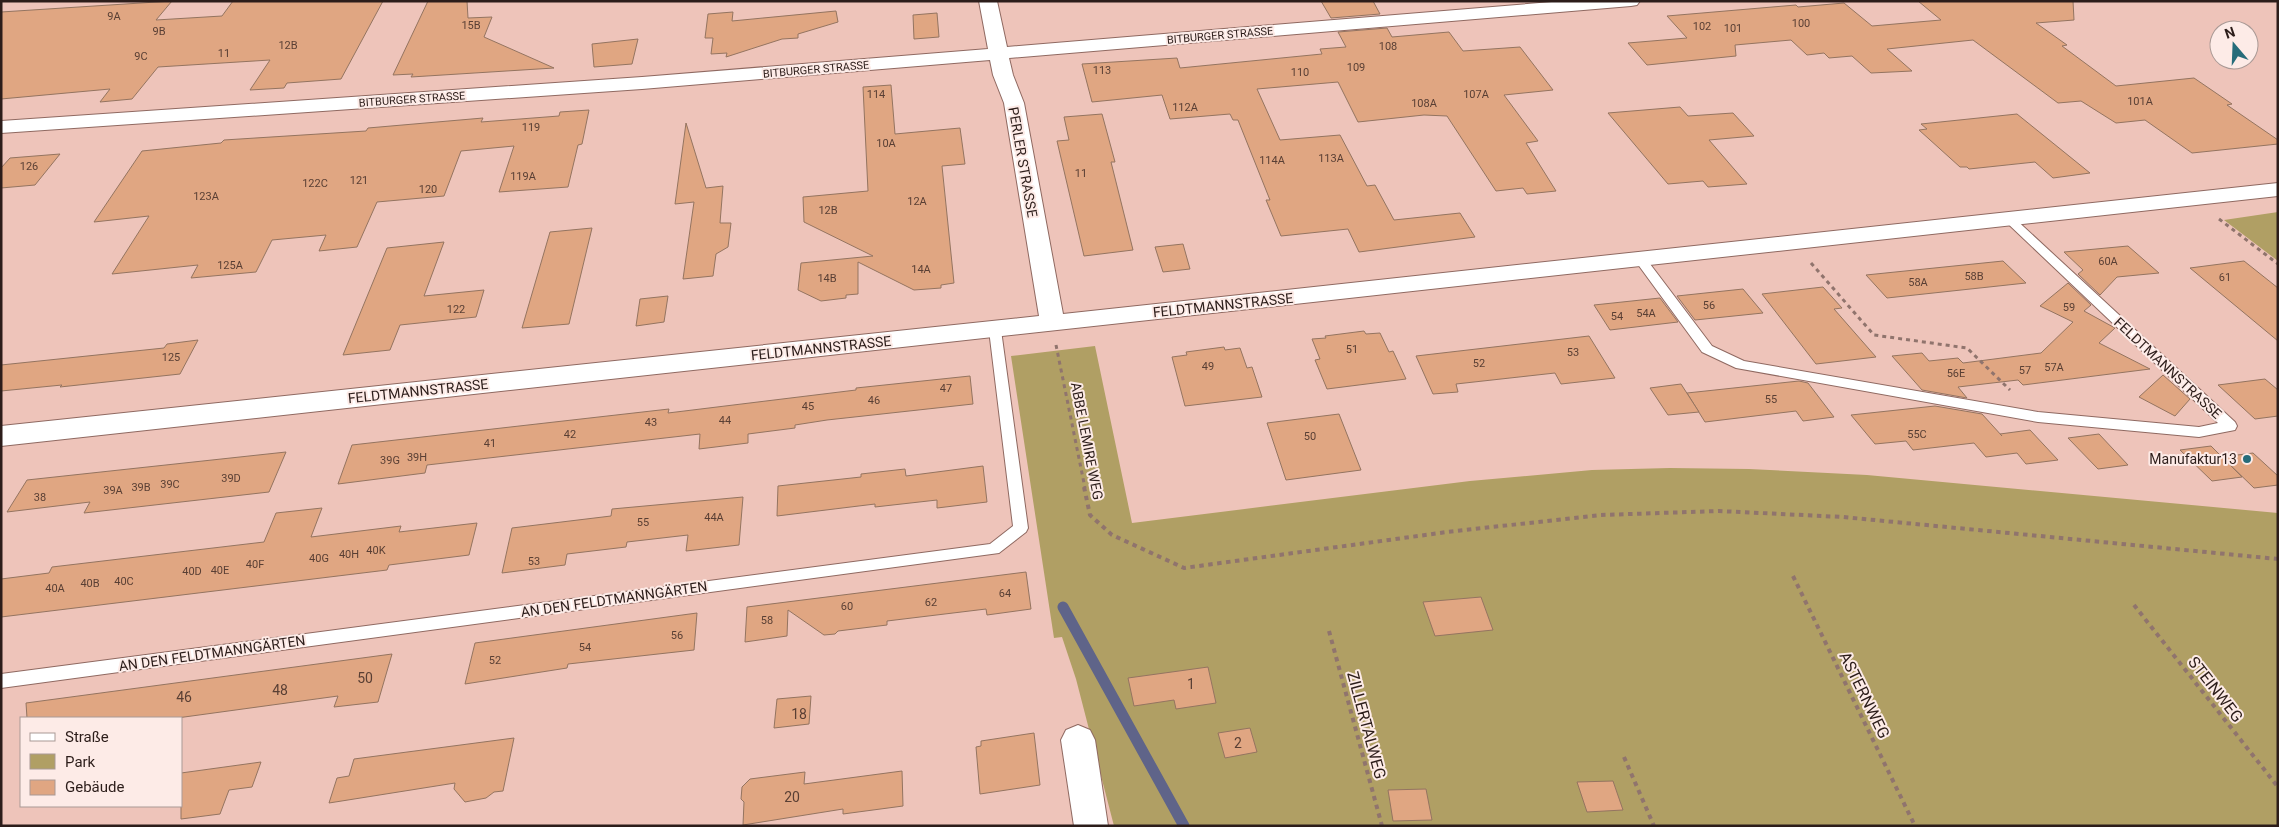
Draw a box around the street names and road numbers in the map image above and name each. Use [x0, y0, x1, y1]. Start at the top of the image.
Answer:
street label: BITBURGER STRASSE [1166, 24, 1274, 47]
street label: BITBURGER STRASSE [762, 58, 870, 81]
street label: BITBURGER STRASSE [358, 89, 466, 110]
street label: PERLER STRASSE [1005, 105, 1041, 219]
street label: FELDTMANNSTRASSE [1152, 290, 1294, 320]
street label: FELDTMANNSTRASSE [2111, 314, 2225, 422]
street label: FELDTMANNSTRASSE [750, 333, 892, 363]
street label: FELDTMANNSTRASSE [347, 376, 489, 406]
street label: ABBE LEMIRE WEG [1068, 381, 1106, 501]
street label: AN DEN FELDTMANNGÄRTEN [520, 578, 708, 620]
street label: AN DEN FELDTMANNGÄRTEN [118, 632, 306, 674]
street label: ASTERNWEG [1835, 649, 1894, 742]
street label: STEINWEG [2184, 653, 2247, 726]
street label: ZILLERTALWEG [1343, 669, 1390, 781]

